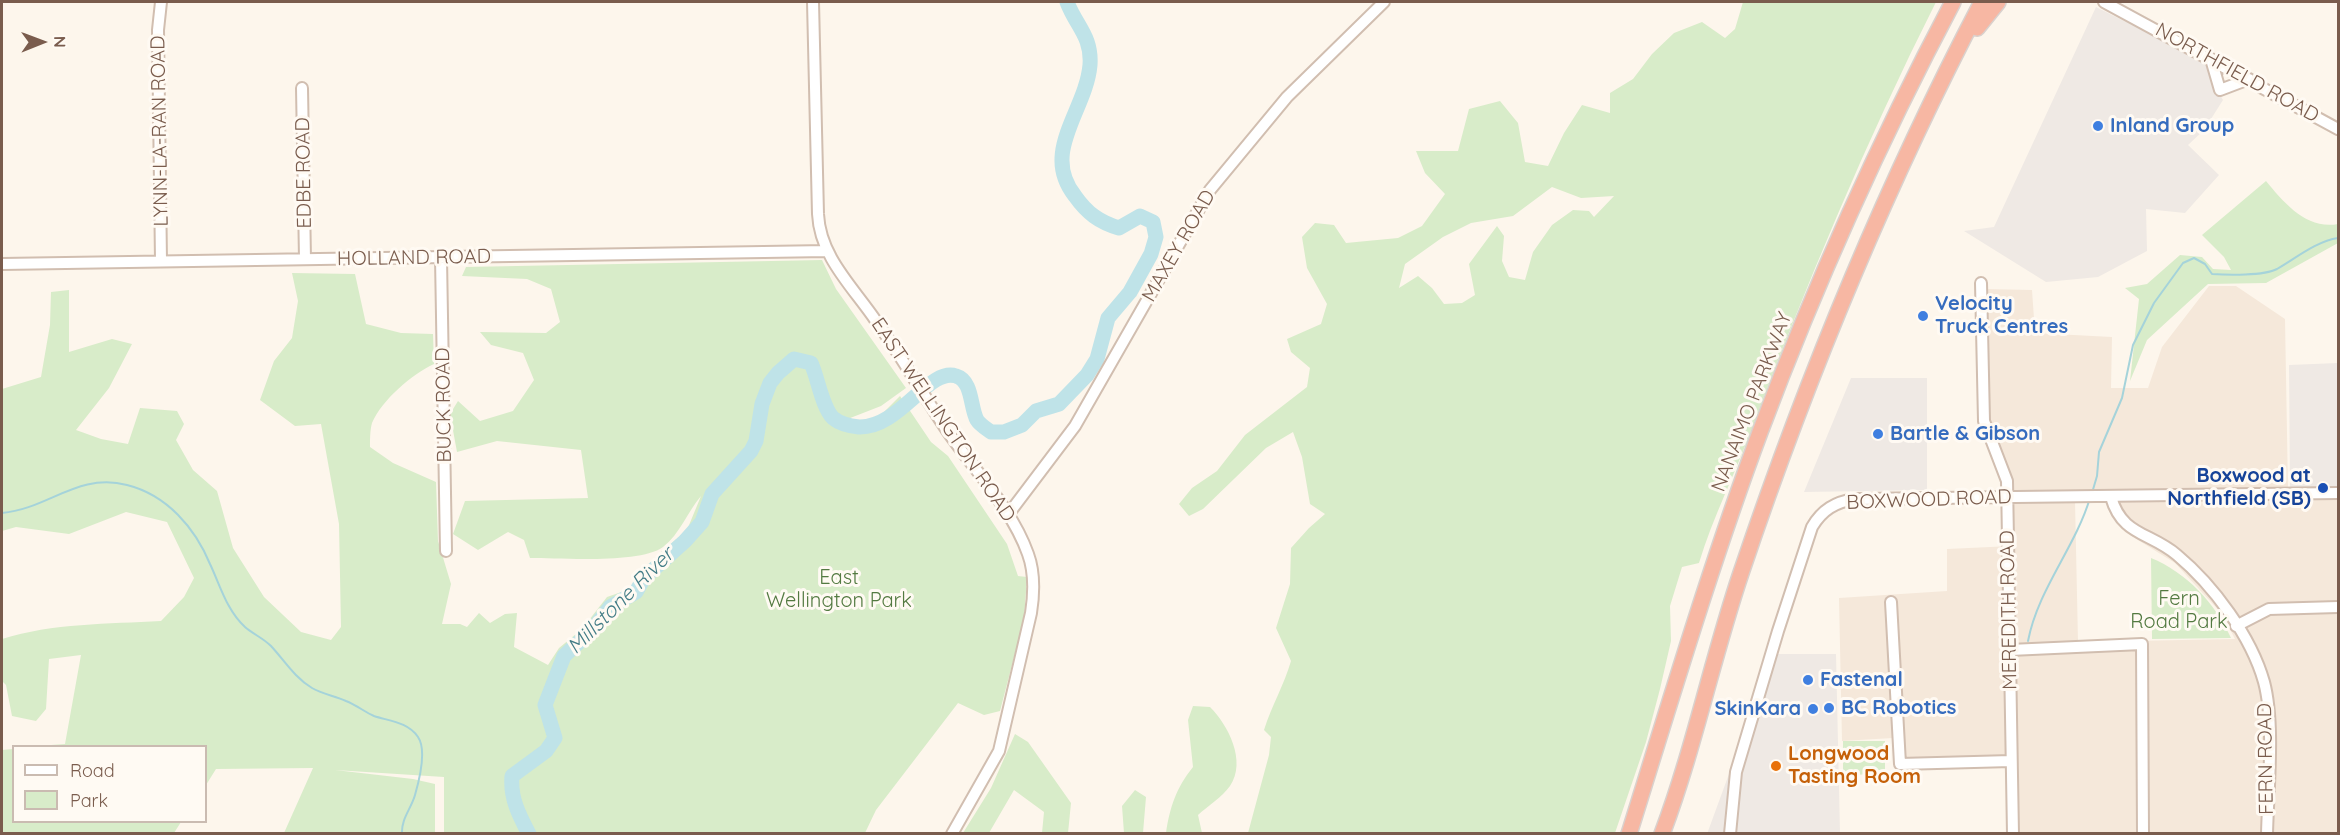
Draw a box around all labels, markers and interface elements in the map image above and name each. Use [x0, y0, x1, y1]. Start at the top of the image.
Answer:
north arrow [12, 12, 72, 72]
street label: NORTHFIELD ROAD [2151, 18, 2323, 128]
street label: LYNN-LA-RAN ROAD [146, 35, 174, 227]
text: N [50, 36, 70, 48]
place label: Inland Group [2110, 114, 2234, 138]
street label: EDBE ROAD [291, 117, 317, 229]
marker: Inland Group [2091, 119, 2105, 133]
street label: MAXEY ROAD [1137, 186, 1221, 306]
street label: HOLLAND ROAD [337, 245, 491, 271]
place label: Velocity Truck Centres [1935, 292, 2068, 339]
street label: NANAIMO PARKWAY [1707, 309, 1797, 495]
marker: Velocity Truck Centres [1916, 309, 1930, 323]
street label: EAST WELLINGTON ROAD [866, 313, 1020, 527]
street label: BUCK ROAD [431, 347, 457, 463]
place label: Bartle & Gibson [1890, 422, 2040, 446]
marker: Bartle & Gibson [1871, 427, 1885, 441]
place label: Boxwood at Northfield (SB) [2167, 464, 2311, 511]
marker: Boxwood at Northfield (SB) [2316, 481, 2330, 495]
street label: BOXWOOD ROAD [1846, 485, 2012, 515]
street label: MEREDITH ROAD [1996, 530, 2022, 690]
water label: Millstone River [562, 542, 680, 660]
park label: East Wellington Park [766, 566, 912, 613]
park label: Fern Road Park [2130, 587, 2228, 634]
place label: Fastenal [1820, 668, 1903, 692]
marker: Fastenal [1801, 673, 1815, 687]
place label: BC Robotics [1841, 696, 1956, 720]
place label: SkinKara [1714, 697, 1801, 721]
marker: BC Robotics [1822, 701, 1836, 715]
marker: SkinKara [1806, 702, 1820, 716]
street label: FERN ROAD [2253, 703, 2279, 815]
place label: Longwood Tasting Room [1788, 742, 1921, 789]
legend [12, 745, 207, 823]
text: Road [70, 759, 115, 782]
marker: Longwood Tasting Room [1769, 759, 1783, 773]
text: Park [70, 789, 108, 812]

